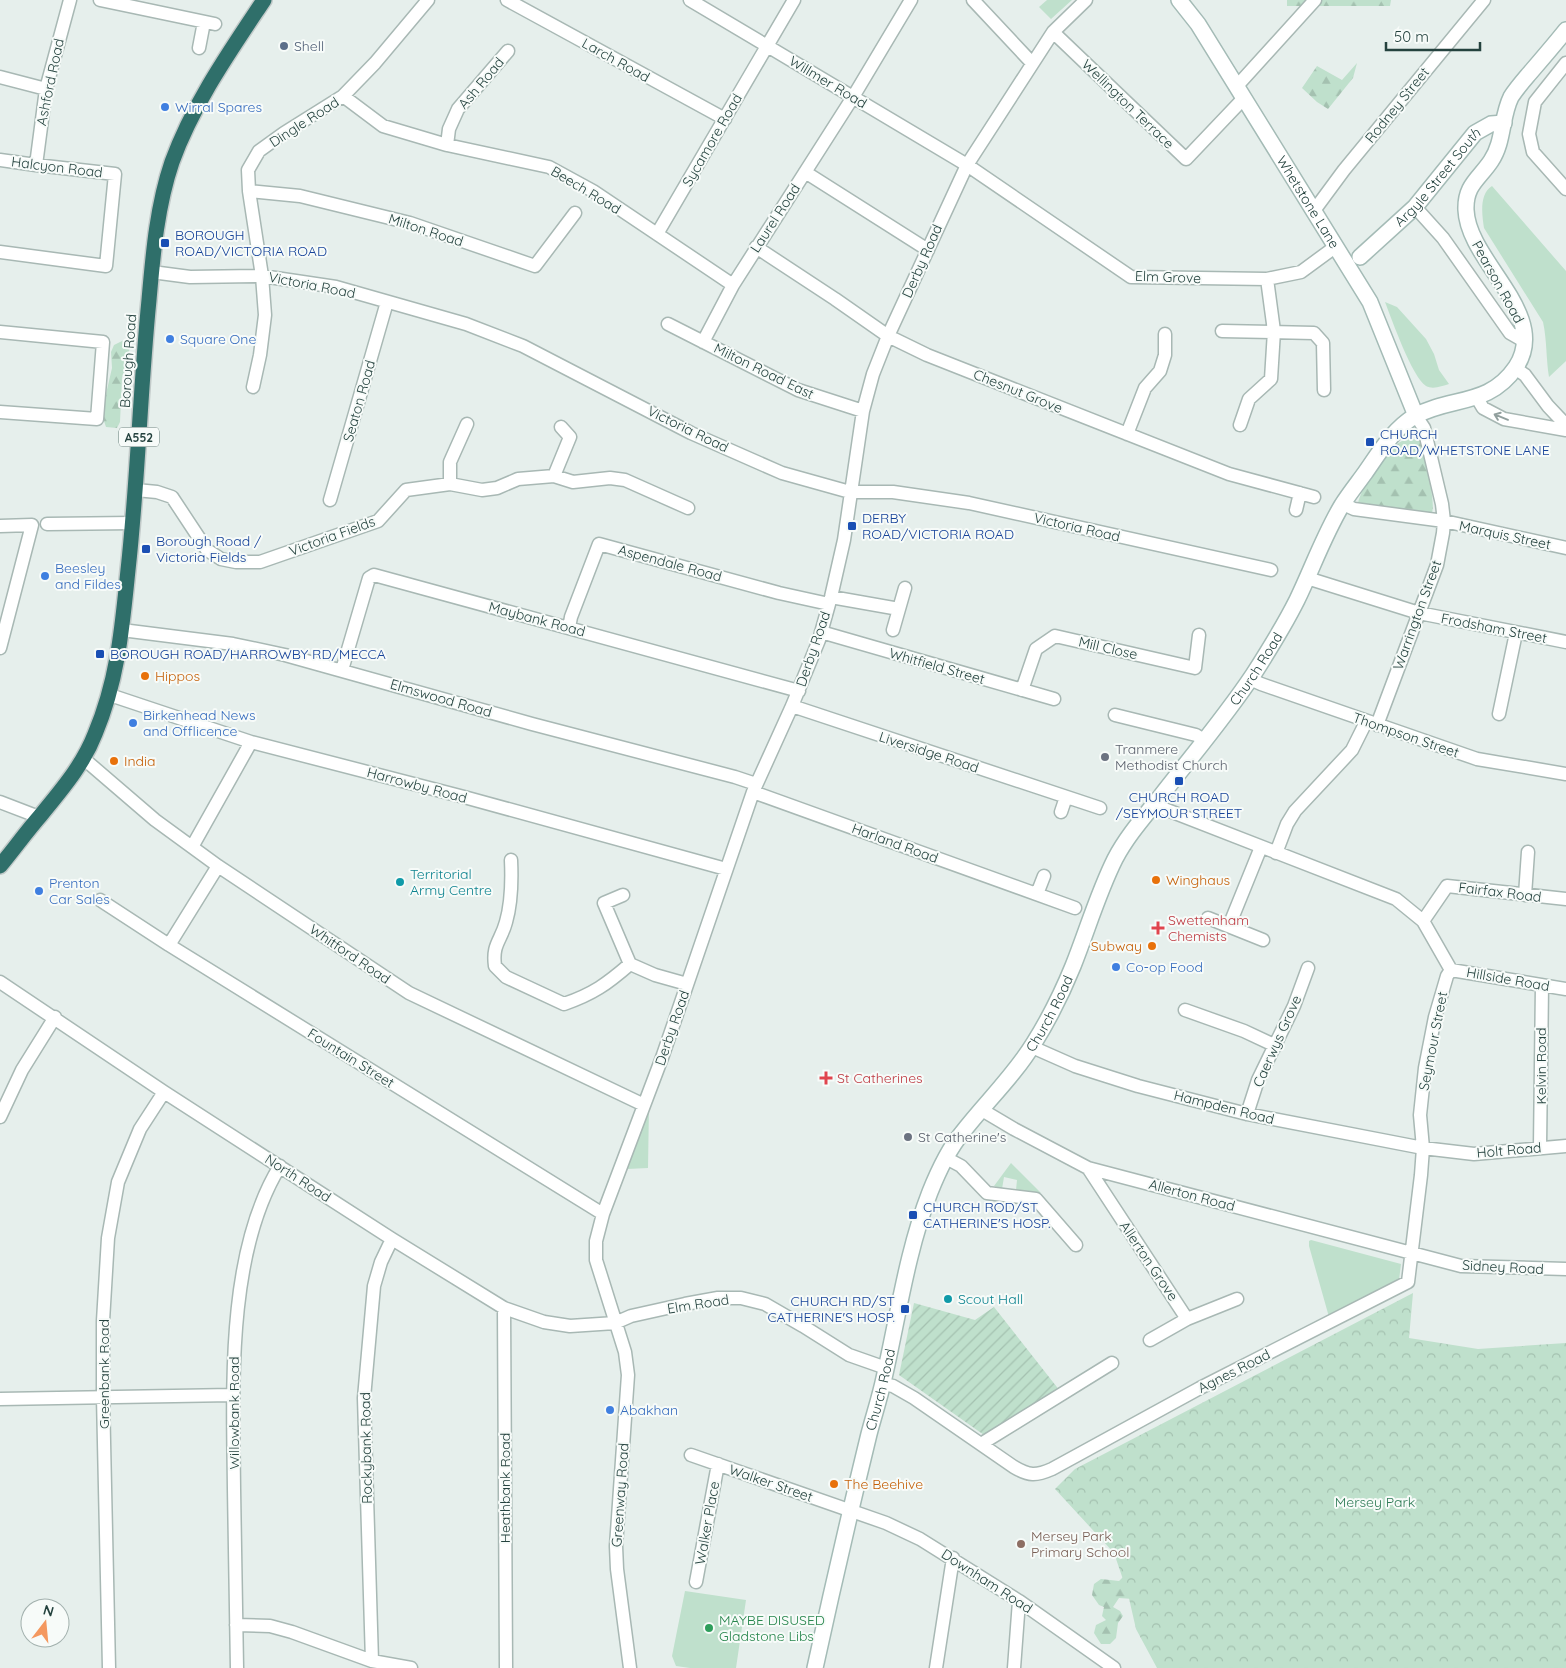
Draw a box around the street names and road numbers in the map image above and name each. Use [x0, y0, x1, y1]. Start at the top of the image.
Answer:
street label: Larch Road [579, 34, 653, 86]
street label: Ashford Road [32, 37, 68, 127]
street label: Willmer Road [786, 52, 870, 112]
street label: Ash Road [454, 53, 508, 113]
street label: Wellington Terrace [1078, 55, 1178, 153]
street label: Rodney Street [1361, 63, 1433, 146]
street label: Sycamore Road [678, 90, 746, 190]
street label: Dingle Road [266, 93, 342, 151]
street label: Argyle Street South [1391, 123, 1484, 230]
street label: Halcyon Road [10, 152, 104, 182]
street label: Whetstone Lane [1273, 152, 1344, 252]
street label: Beech Road [548, 162, 624, 218]
street label: Laurel Road [746, 180, 804, 256]
street label: Milton Road [386, 209, 466, 251]
street label: Derby Road [898, 221, 946, 301]
street label: Pearson Road [1468, 238, 1528, 326]
street label: Elm Grove [1135, 267, 1201, 287]
street label: Victoria Road [267, 268, 357, 302]
street label: Borough Road [116, 313, 140, 409]
street label: Milton Road East [711, 339, 817, 403]
street label: Seaton Road [339, 358, 379, 444]
street label: Chesnut Grove [971, 365, 1065, 417]
street label: Victoria Road [644, 402, 732, 456]
road number: A552 [119, 428, 159, 447]
street label: Victoria Road [1032, 508, 1122, 546]
street label: Victoria Fields [286, 512, 378, 560]
street label: Marquis Street [1458, 517, 1553, 554]
street label: Aspendale Road [616, 541, 724, 585]
street label: Warrington Street [1389, 557, 1445, 672]
street label: Maybank Road [487, 597, 587, 641]
street label: Derby Road [792, 609, 834, 689]
street label: Frodsham Street [1439, 609, 1549, 647]
street label: Church Road [1226, 629, 1286, 709]
street label: Mill Close [1077, 632, 1139, 664]
street label: Whitfield Street [887, 644, 987, 688]
street label: Elmswood Road [388, 675, 494, 721]
street label: Thompson Street [1350, 708, 1462, 762]
street label: Liversidge Road [877, 727, 981, 777]
street label: Harrowby Road [365, 763, 469, 807]
street label: Harland Road [849, 819, 941, 867]
street label: Fairfax Road [1458, 878, 1542, 906]
street label: Whitford Road [306, 920, 394, 988]
street label: Hillside Road [1465, 963, 1551, 995]
street label: Church Road [1022, 973, 1077, 1055]
street label: Derby Road [651, 988, 693, 1068]
street label: Seymour Street [1415, 990, 1451, 1092]
street label: Caerwys Grove [1249, 992, 1305, 1090]
street label: Fountain Street [304, 1024, 398, 1092]
street label: Kelvin Road [1532, 1028, 1550, 1105]
street label: Hampden Road [1172, 1086, 1276, 1128]
street label: Holt Road [1476, 1138, 1542, 1162]
street label: North Road [262, 1150, 334, 1206]
street label: Allerton Road [1147, 1175, 1237, 1215]
street label: Allerton Grove [1116, 1218, 1182, 1304]
street label: Sidney Road [1462, 1256, 1544, 1278]
street label: Elm Road [666, 1290, 730, 1318]
street label: Greenbank Road [95, 1319, 113, 1429]
street label: Agnes Road [1195, 1345, 1273, 1397]
street label: Church Road [861, 1347, 899, 1433]
street label: Willowbank Road [225, 1357, 243, 1469]
street label: Rockybank Road [356, 1392, 376, 1504]
street label: Heathbank Road [496, 1433, 514, 1543]
street label: Greenway Road [607, 1442, 633, 1548]
street label: Walker Street [727, 1460, 816, 1506]
street label: Walker Place [691, 1480, 723, 1566]
street label: Downham Road [938, 1545, 1036, 1617]

